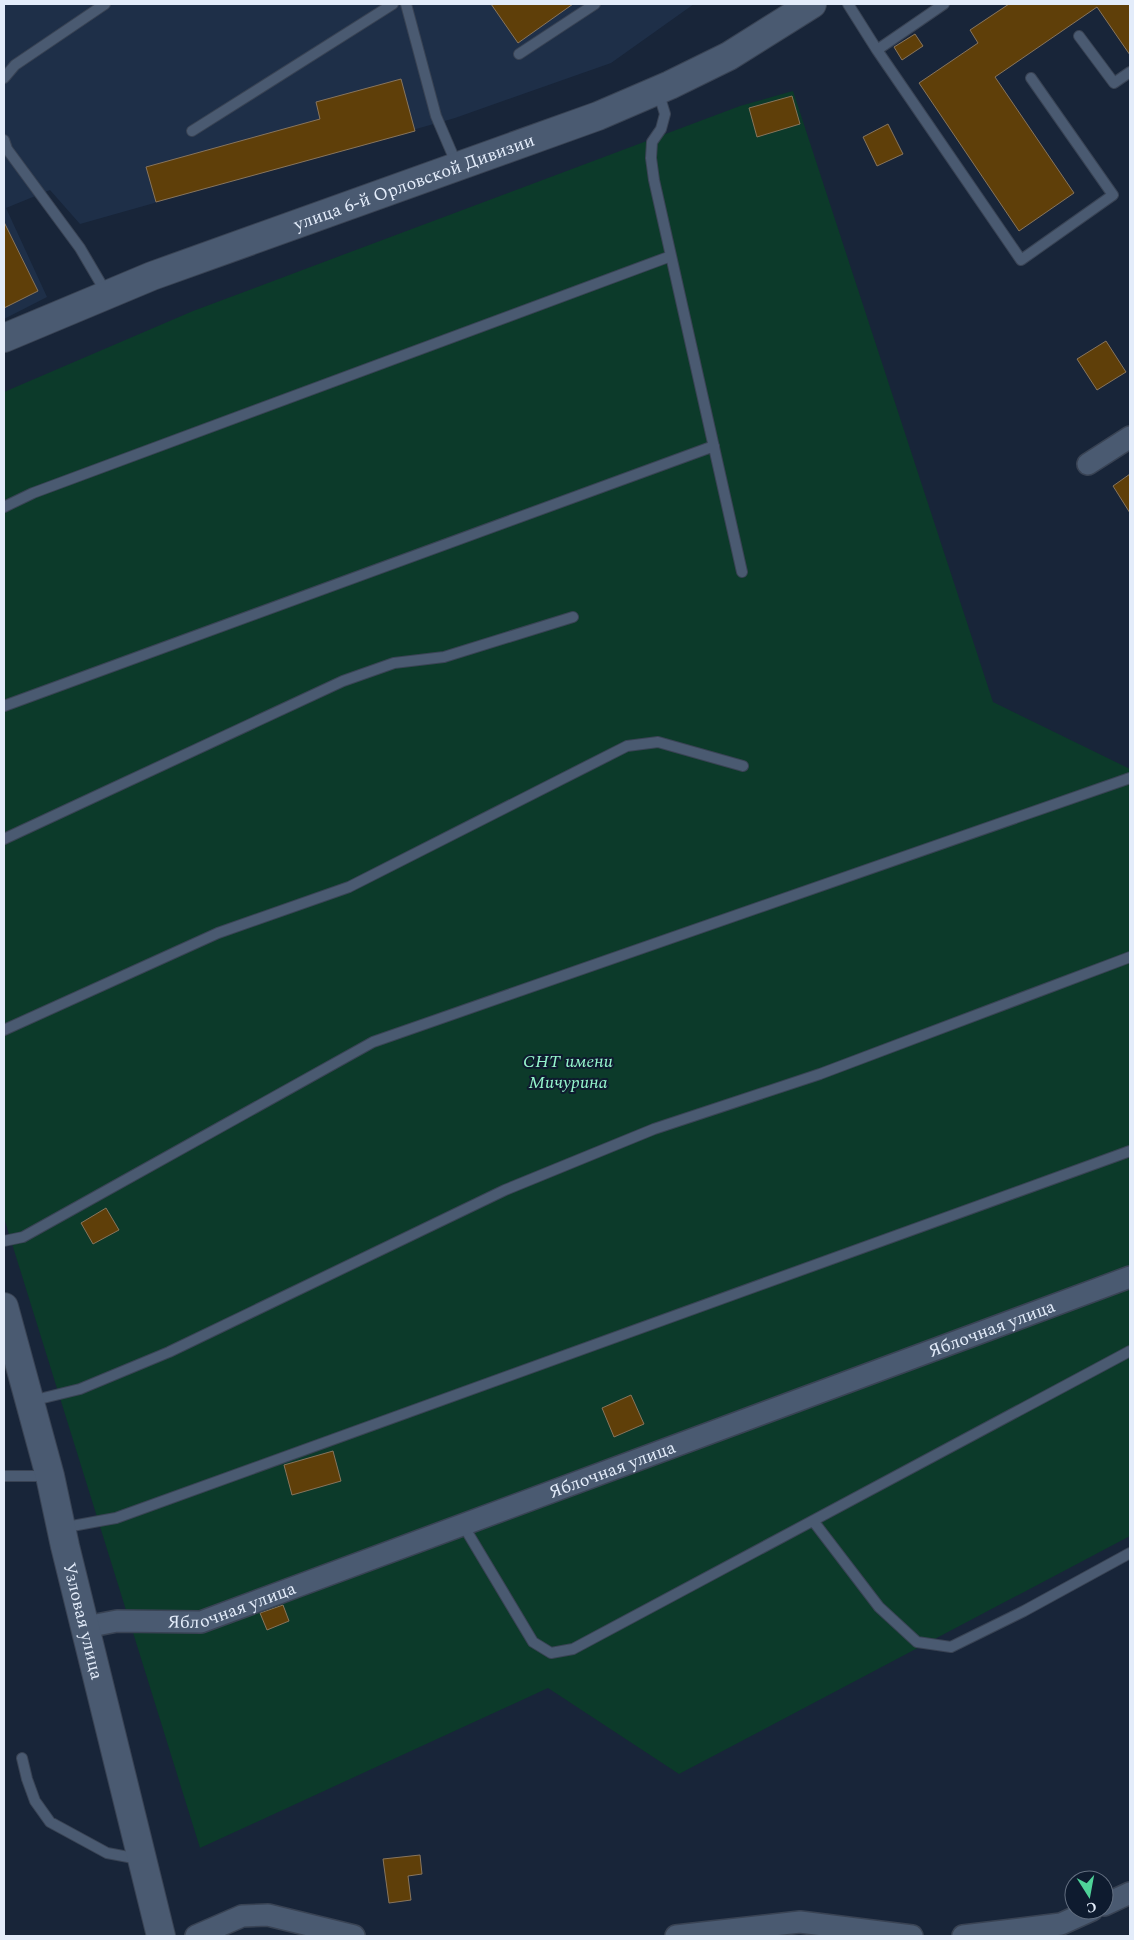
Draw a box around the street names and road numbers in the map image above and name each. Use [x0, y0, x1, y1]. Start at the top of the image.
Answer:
street label: улица 6-й Орловской Дивизии [289, 126, 538, 238]
street label: Яблочная улица [924, 1292, 1059, 1364]
street label: Яблочная улица [545, 1433, 679, 1505]
street label: Узловая улица [56, 1560, 111, 1683]
street label: Яблочная улица [167, 1574, 300, 1635]

